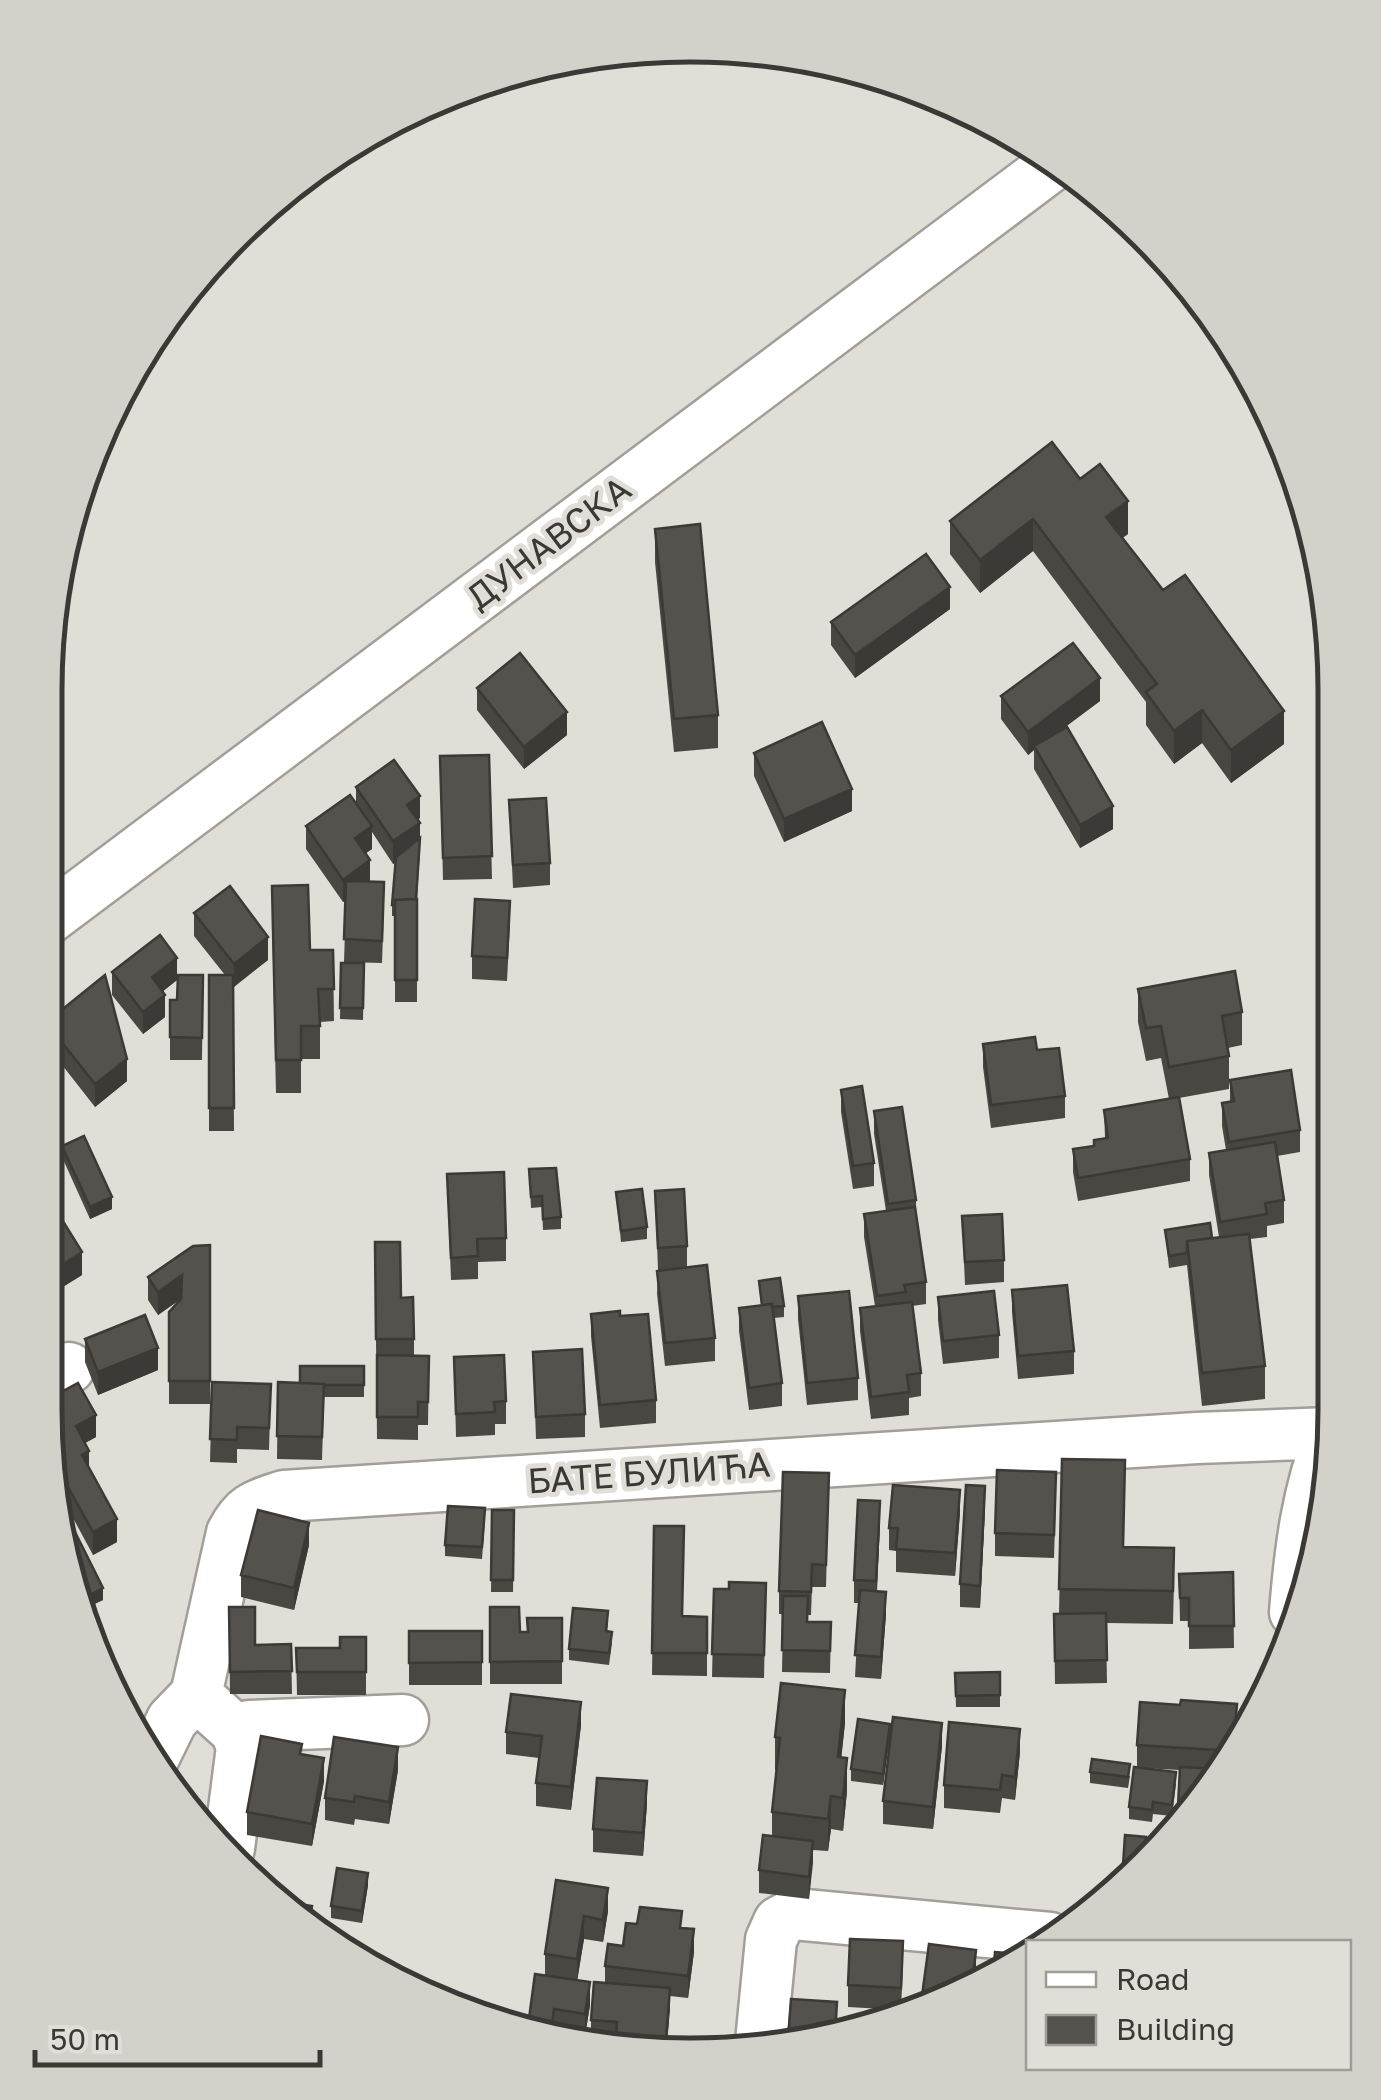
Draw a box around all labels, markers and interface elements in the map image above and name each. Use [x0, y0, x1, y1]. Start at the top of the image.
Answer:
street label: ДУНАВСКА [458, 467, 638, 617]
street label: БАТЕ БУЛИЋА [526, 1443, 772, 1501]
legend [1026, 1940, 1351, 2070]
text: Road [1116, 1961, 1190, 1997]
scale bar [35, 2005, 320, 2067]
text: Building [1116, 2011, 1235, 2047]
text: 50 m [50, 2021, 120, 2057]

